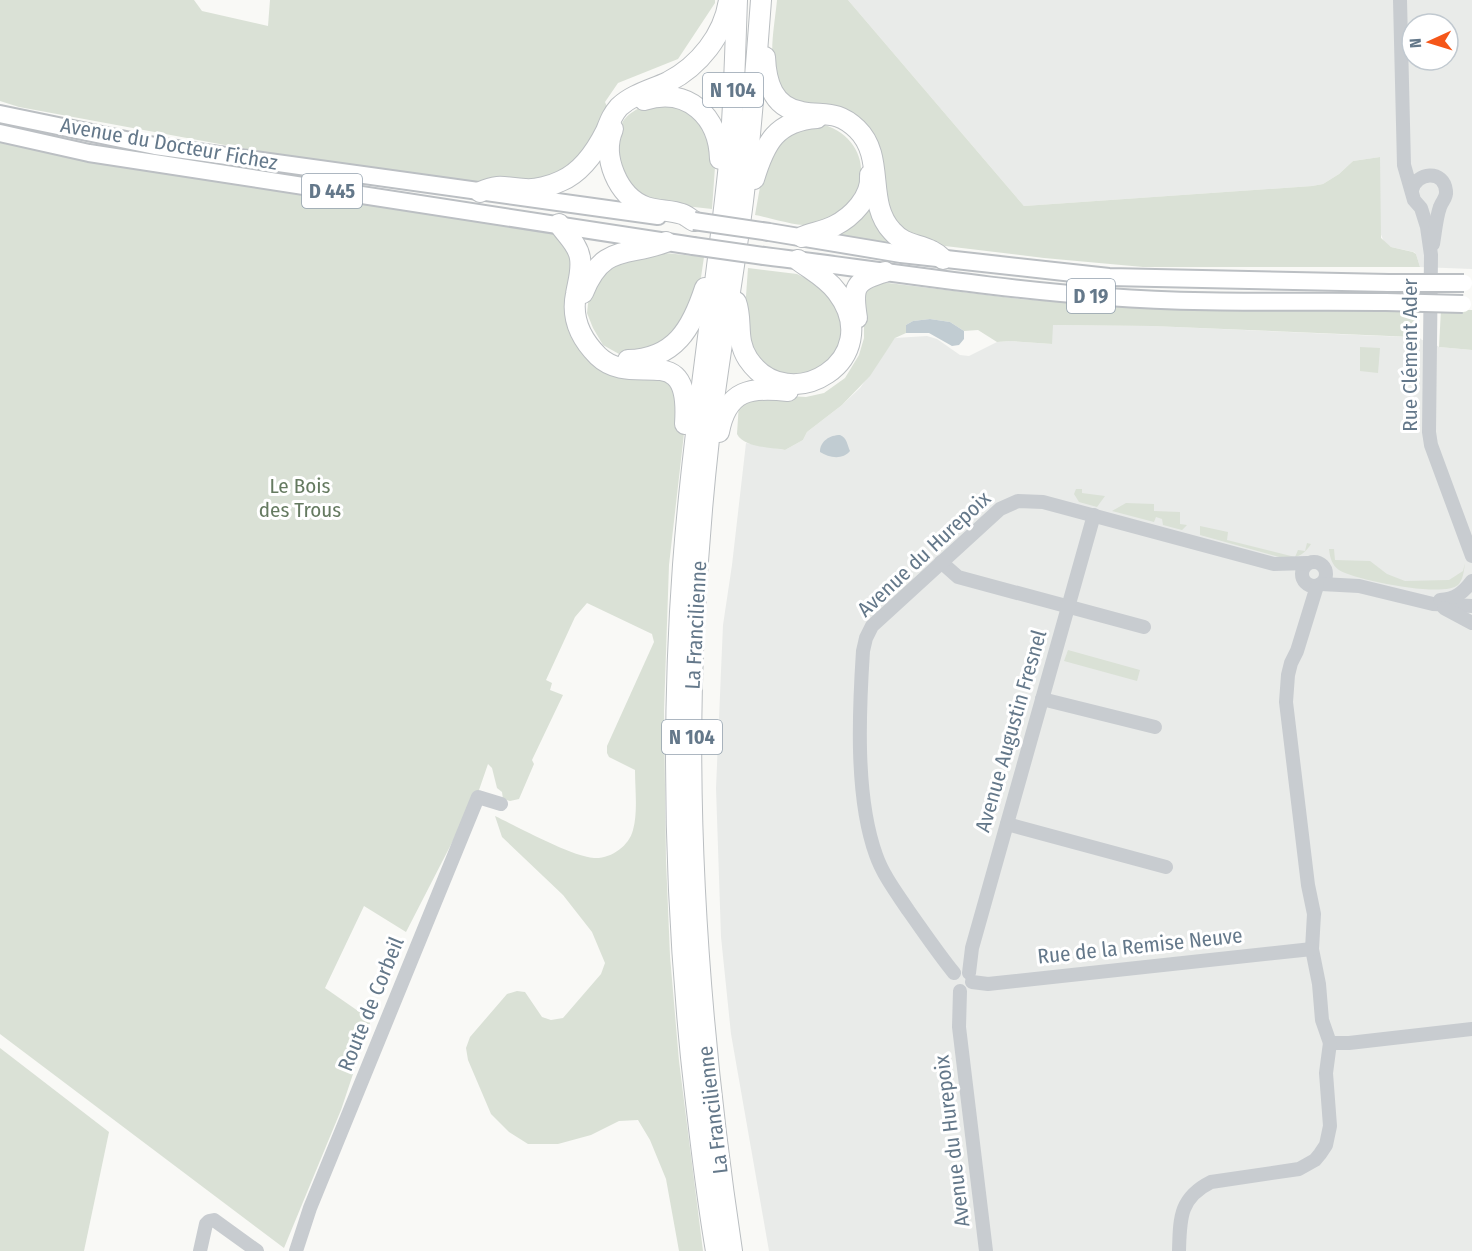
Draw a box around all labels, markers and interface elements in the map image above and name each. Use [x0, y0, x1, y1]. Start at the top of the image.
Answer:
north arrow [1400, 12, 1460, 72]
text: N [1406, 38, 1425, 48]
road number: N 104 [703, 73, 763, 107]
street label: Avenue du Docteur Fichez [58, 112, 280, 176]
road number: D 445 [302, 174, 362, 208]
street label: Rue Clément Ader [1397, 278, 1423, 432]
road number: D 19 [1067, 279, 1115, 313]
park label: Le Bois des Trous [259, 473, 341, 523]
street label: Avenue du Hurepoix [852, 485, 997, 622]
street label: La Francilienne [680, 560, 712, 690]
street label: Avenue Augustin Fresnel [970, 626, 1052, 835]
road number: N 104 [662, 720, 722, 754]
street label: Rue de la Remise Neuve [1036, 922, 1244, 970]
street label: Route de Corbeil [332, 933, 410, 1075]
street label: La Francilienne [692, 1044, 734, 1176]
street label: Avenue du Hurepoix [928, 1053, 975, 1228]

